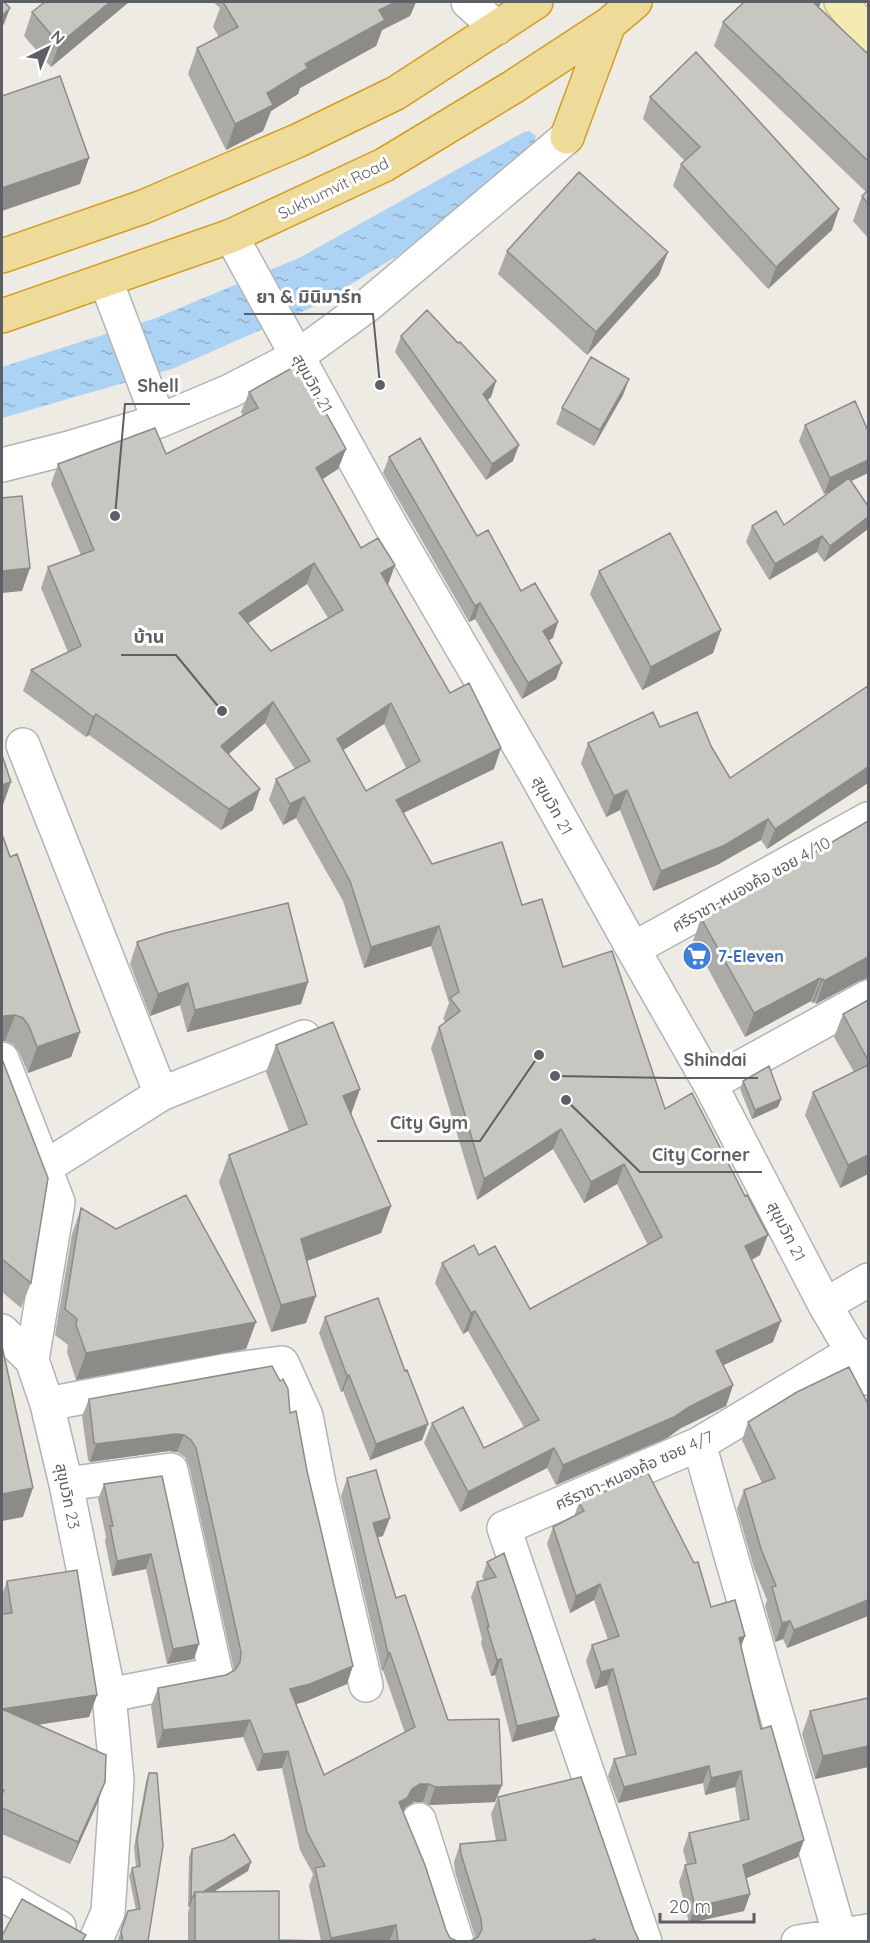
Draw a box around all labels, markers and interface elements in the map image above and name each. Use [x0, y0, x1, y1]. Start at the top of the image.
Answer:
north arrow [18, 18, 78, 78]
text: N [47, 26, 69, 48]
street label: Sukhumvit Road [274, 153, 392, 223]
callout: ยา & มินิมาร์ท [244, 278, 373, 314]
text: ยา & มินิมาร์ท [256, 285, 362, 308]
street label: สุขุมวิท 21 [289, 350, 337, 416]
callout: Shell [125, 368, 190, 404]
text: Shell [137, 374, 179, 397]
callout: บ้าน [121, 619, 176, 655]
text: บ้าน [134, 625, 164, 648]
street label: สุขุมวิท 21 [529, 772, 577, 838]
street label: ศรีราชา-หนองค้อ ซอย 4/10 [668, 832, 834, 936]
supermarket icon: 7-Eleven [681, 940, 713, 972]
place label: 7-Eleven [718, 946, 784, 966]
callout: Shindai [671, 1042, 758, 1078]
text: Shindai [683, 1048, 747, 1071]
callout: City Gym [377, 1105, 480, 1141]
text: City Gym [390, 1111, 468, 1134]
callout: City Corner [640, 1136, 762, 1172]
text: City Corner [652, 1143, 750, 1166]
street label: สุขุมวิท 21 [763, 1198, 811, 1264]
street label: ศรีราชา-หนองค้อ ซอย 4/7 [552, 1426, 716, 1514]
street label: สุขุมวิท 23 [51, 1461, 85, 1531]
scale bar [660, 1886, 754, 1924]
text: 20 m [669, 1895, 711, 1918]

